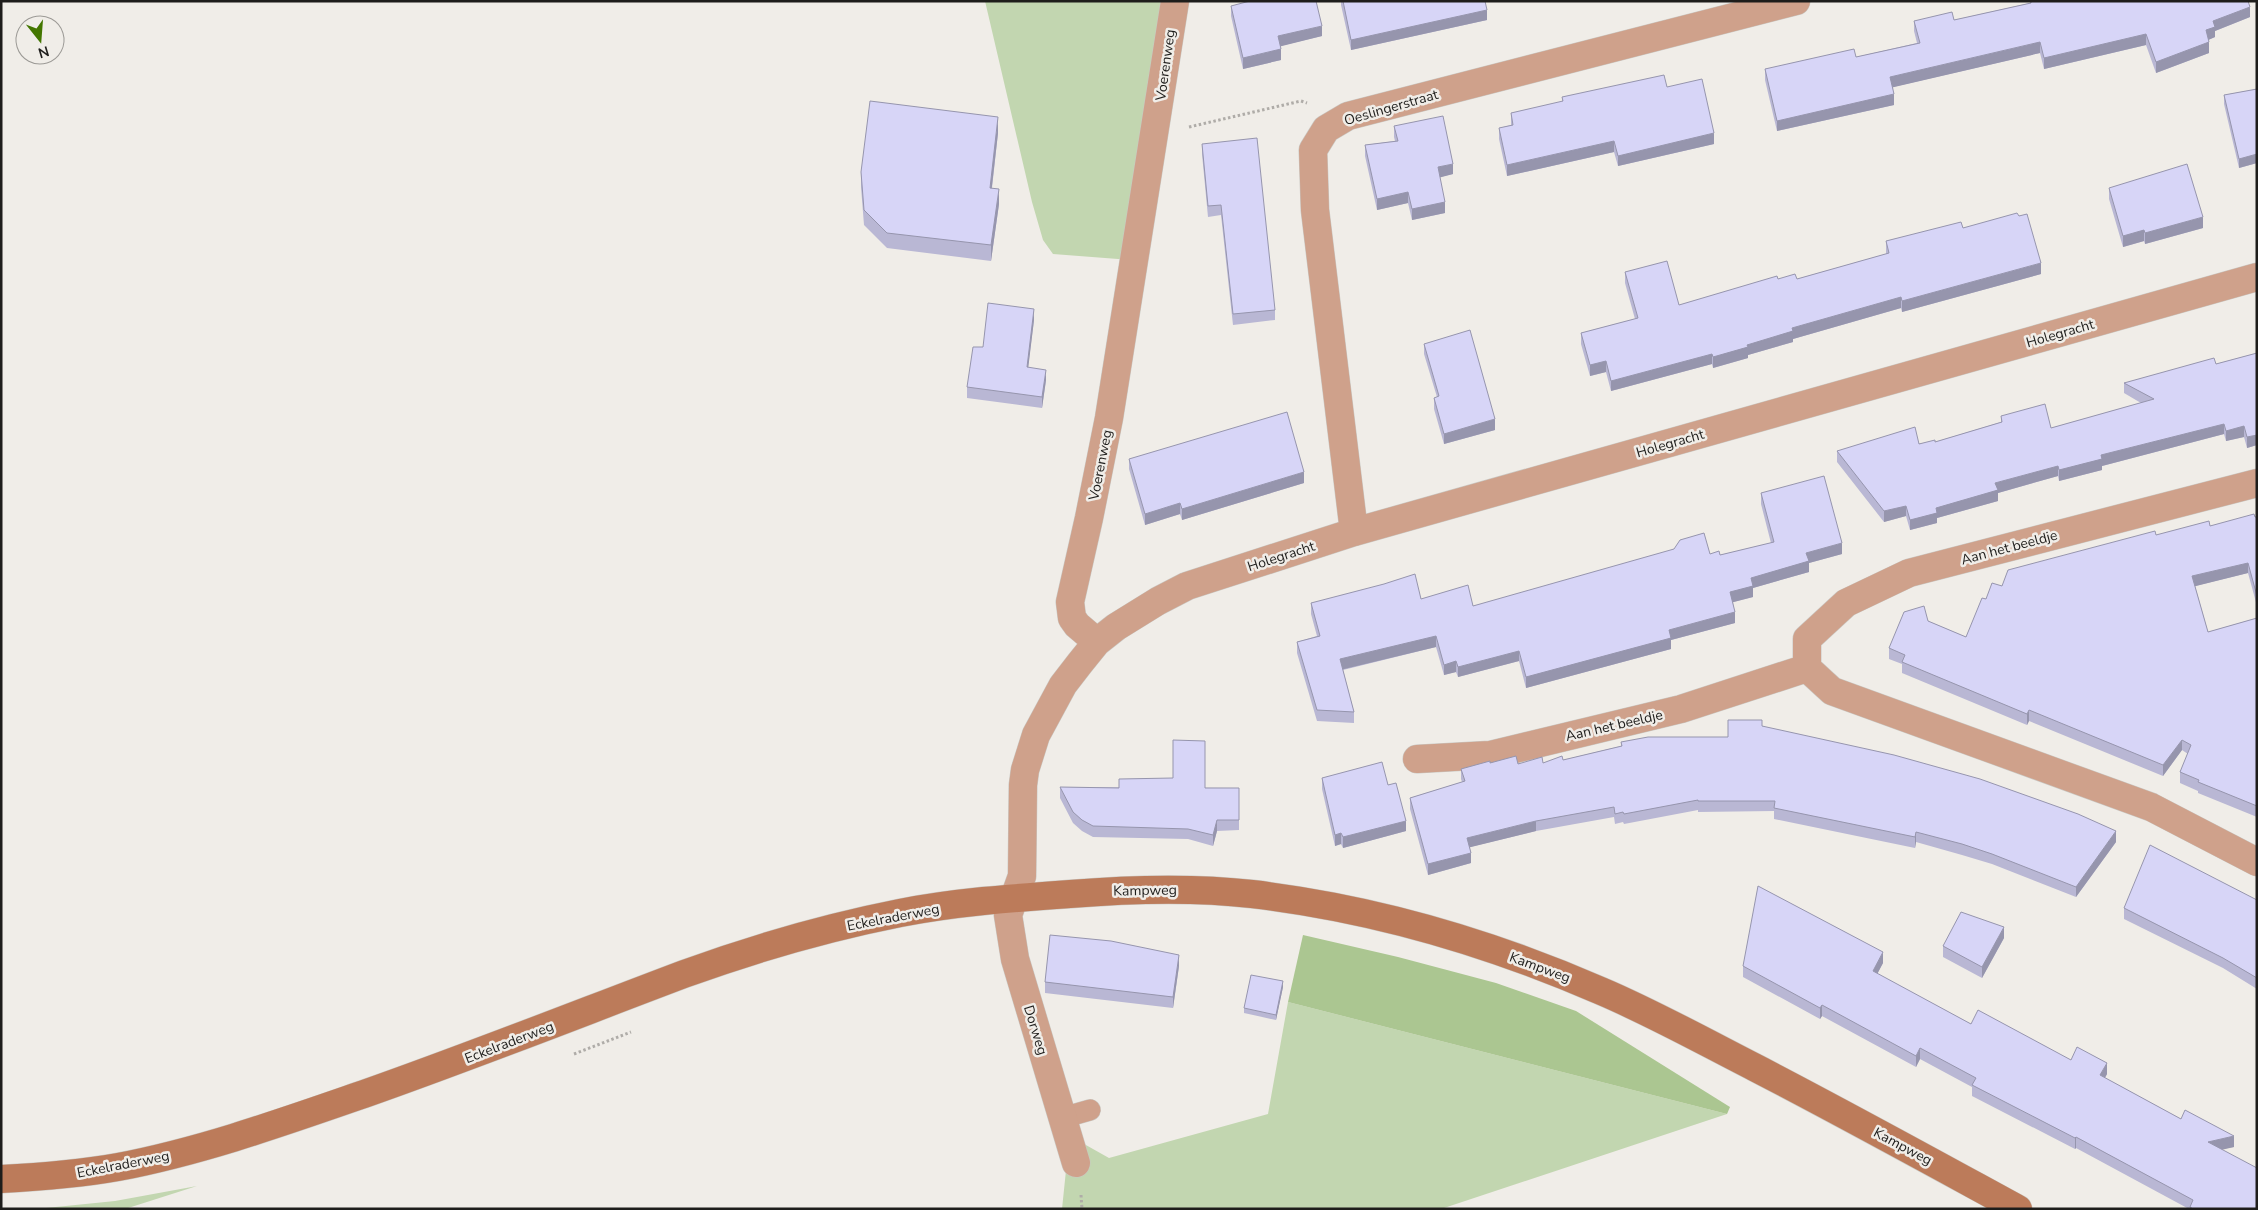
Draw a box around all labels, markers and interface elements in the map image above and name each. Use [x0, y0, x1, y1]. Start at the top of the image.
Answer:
north arrow [15, 15, 65, 65]
street label: Voerenweg [1151, 28, 1180, 103]
text: N [36, 41, 51, 63]
street label: Oeslingerstraat [1342, 85, 1441, 130]
street label: Holegracht [2024, 315, 2096, 352]
street label: Holegracht [1634, 425, 1706, 462]
street label: Voerenweg [1084, 428, 1117, 503]
street label: Aan het beeldje [1959, 525, 2059, 569]
street label: Holegracht [1245, 537, 1317, 576]
street label: Aan het beeldje [1564, 705, 1665, 746]
street label: Kampweg [1113, 880, 1177, 901]
street label: Eckelraderweg [845, 899, 941, 936]
street label: Kampweg [1507, 948, 1573, 987]
street label: Dorweg [1019, 1003, 1052, 1057]
street label: Eckelraderweg [462, 1017, 556, 1068]
street label: Kampweg [1870, 1123, 1935, 1170]
street label: Eckelraderweg [75, 1146, 171, 1183]

